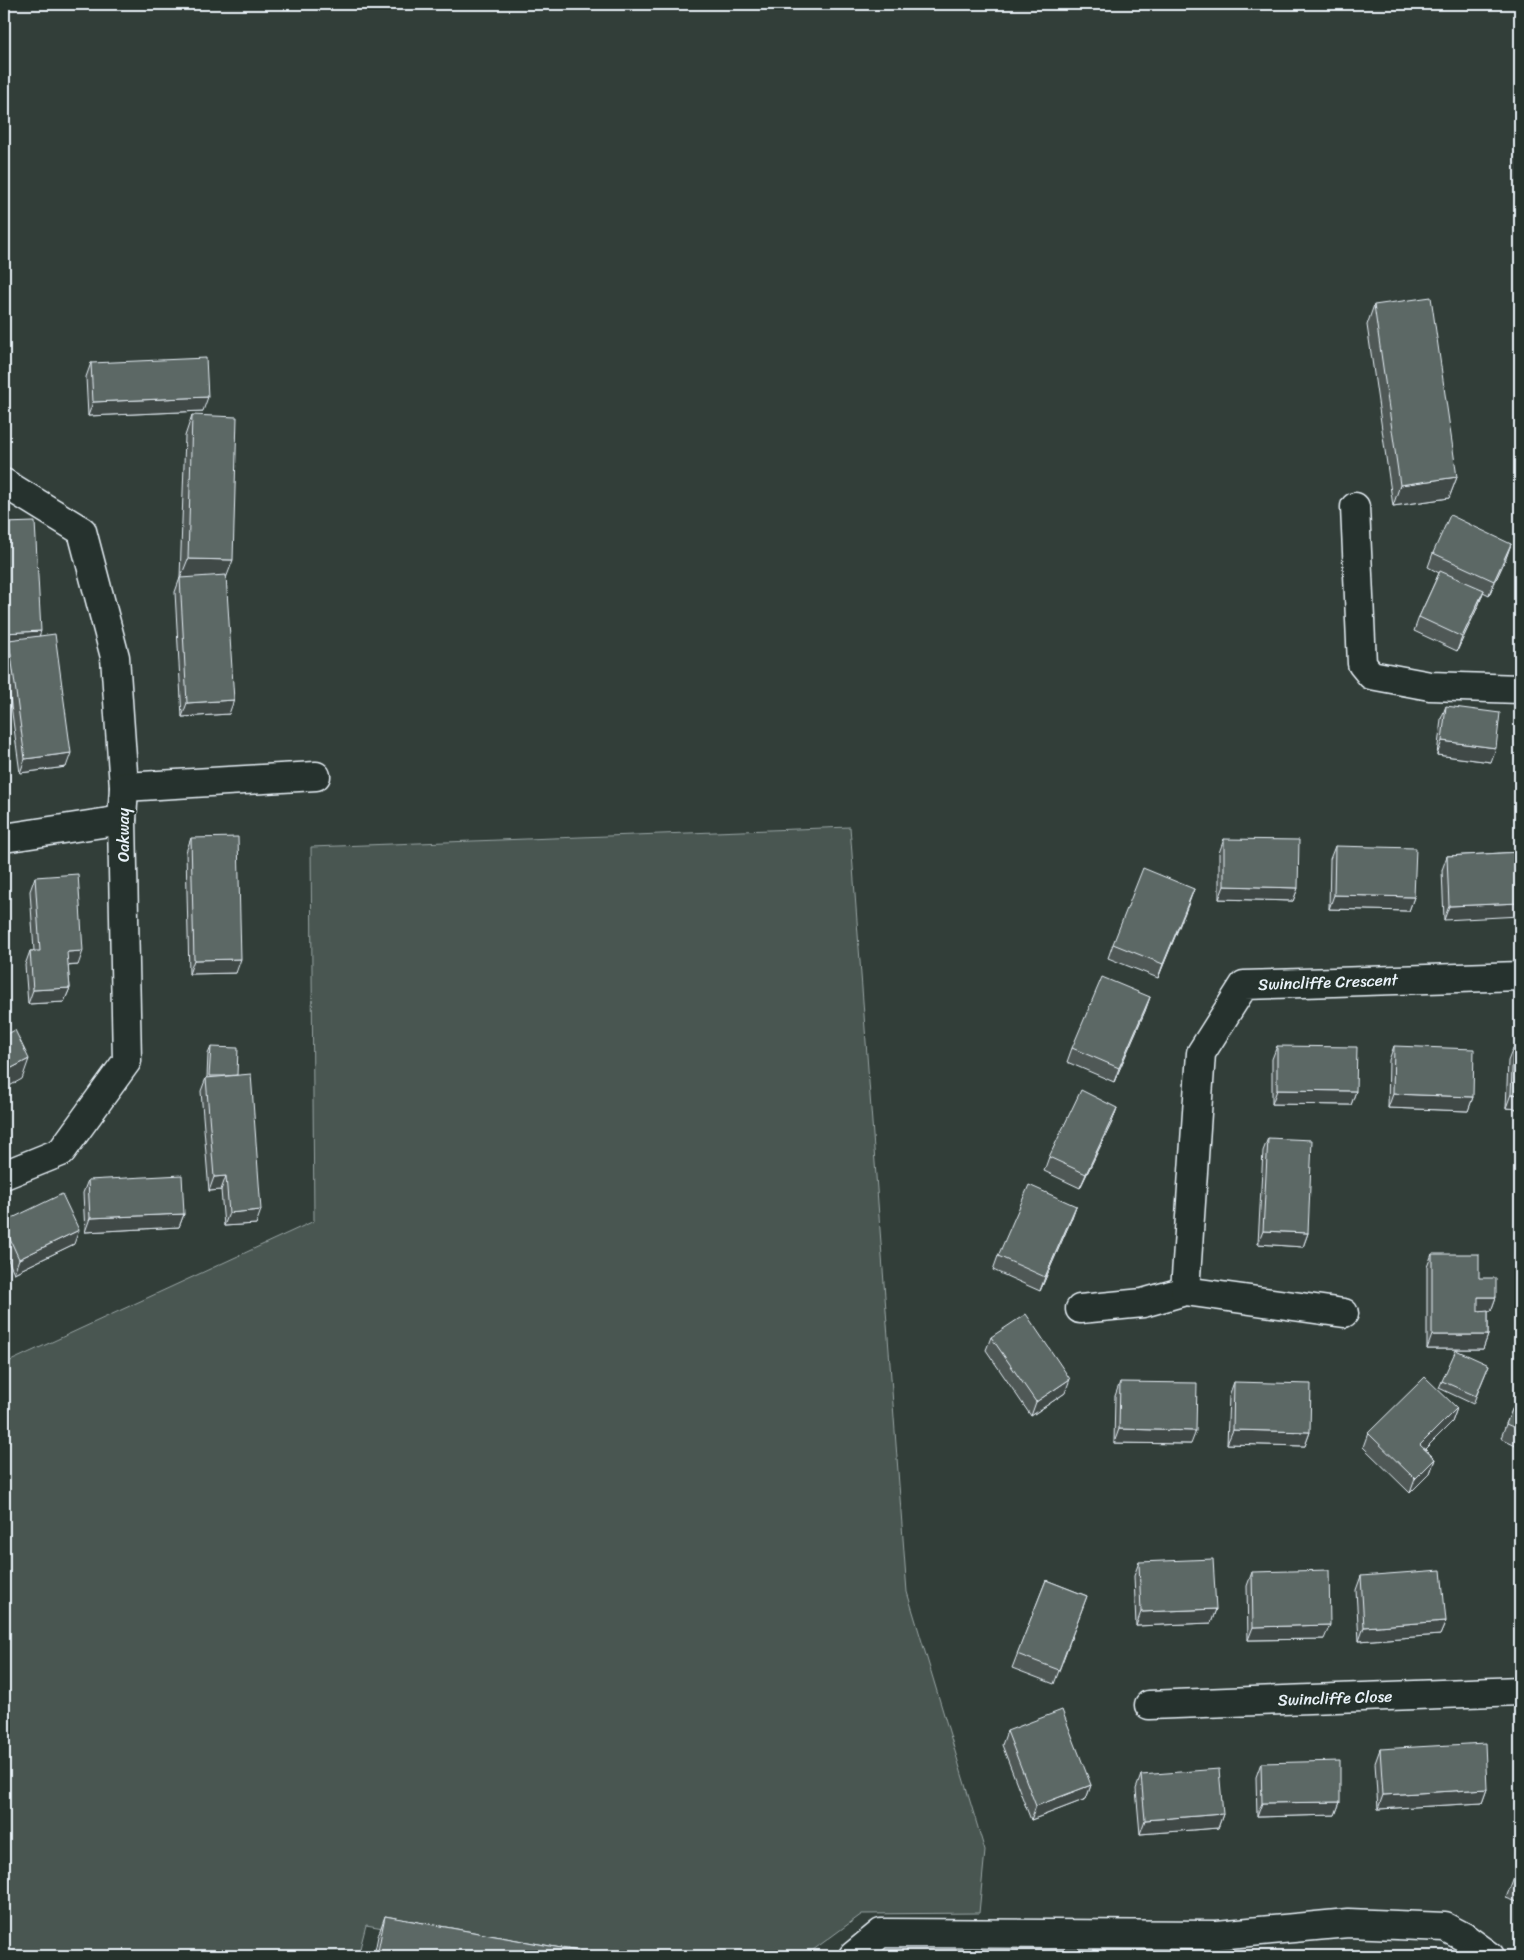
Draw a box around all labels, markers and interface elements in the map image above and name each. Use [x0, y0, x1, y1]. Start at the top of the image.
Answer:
street label: Oakway [109, 807, 138, 862]
street label: Swincliffe Crescent [1258, 965, 1399, 999]
street label: Swincliffe Close [1277, 1682, 1393, 1714]

